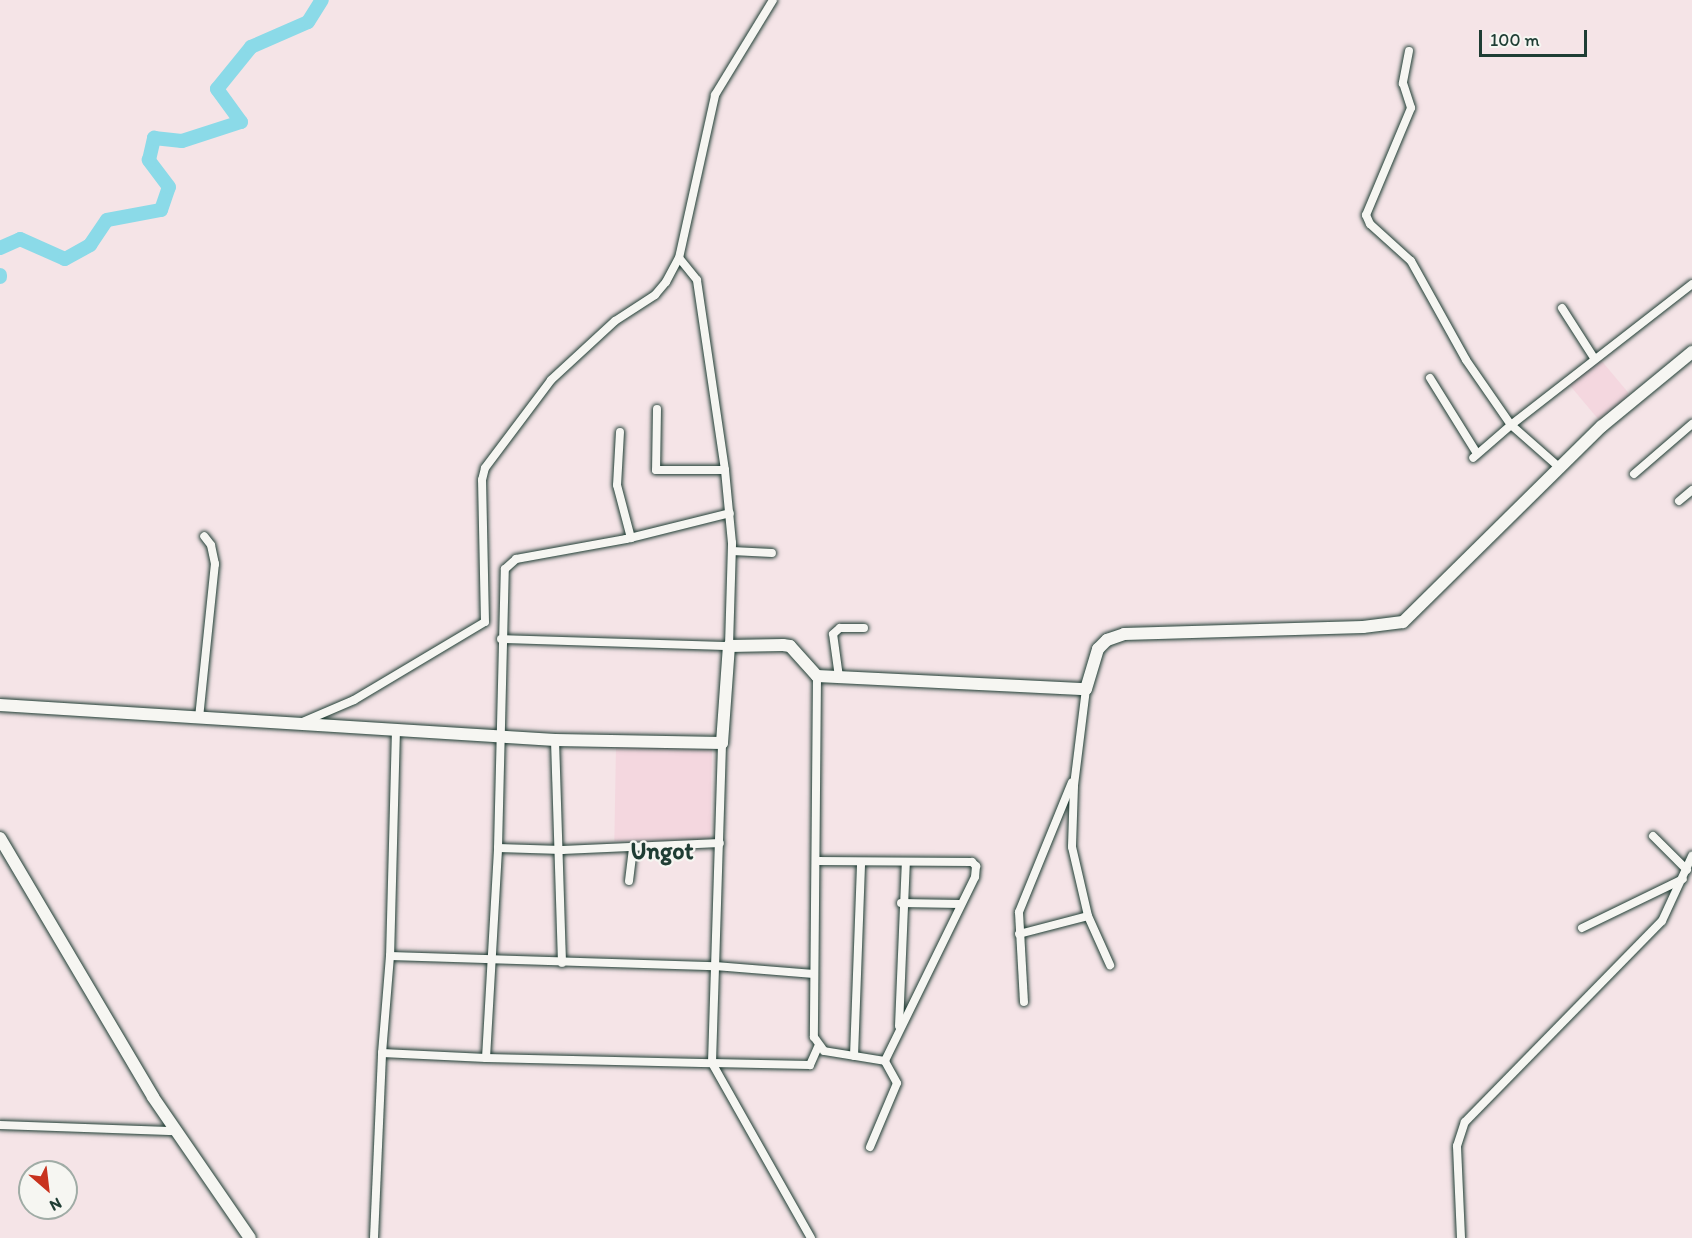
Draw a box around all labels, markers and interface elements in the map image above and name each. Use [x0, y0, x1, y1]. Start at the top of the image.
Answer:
scale bar [1482, 18, 1590, 56]
text: 100 m [1490, 29, 1540, 51]
district label: Ungot [631, 837, 693, 865]
north arrow [18, 1160, 78, 1220]
text: N [47, 1194, 65, 1215]

